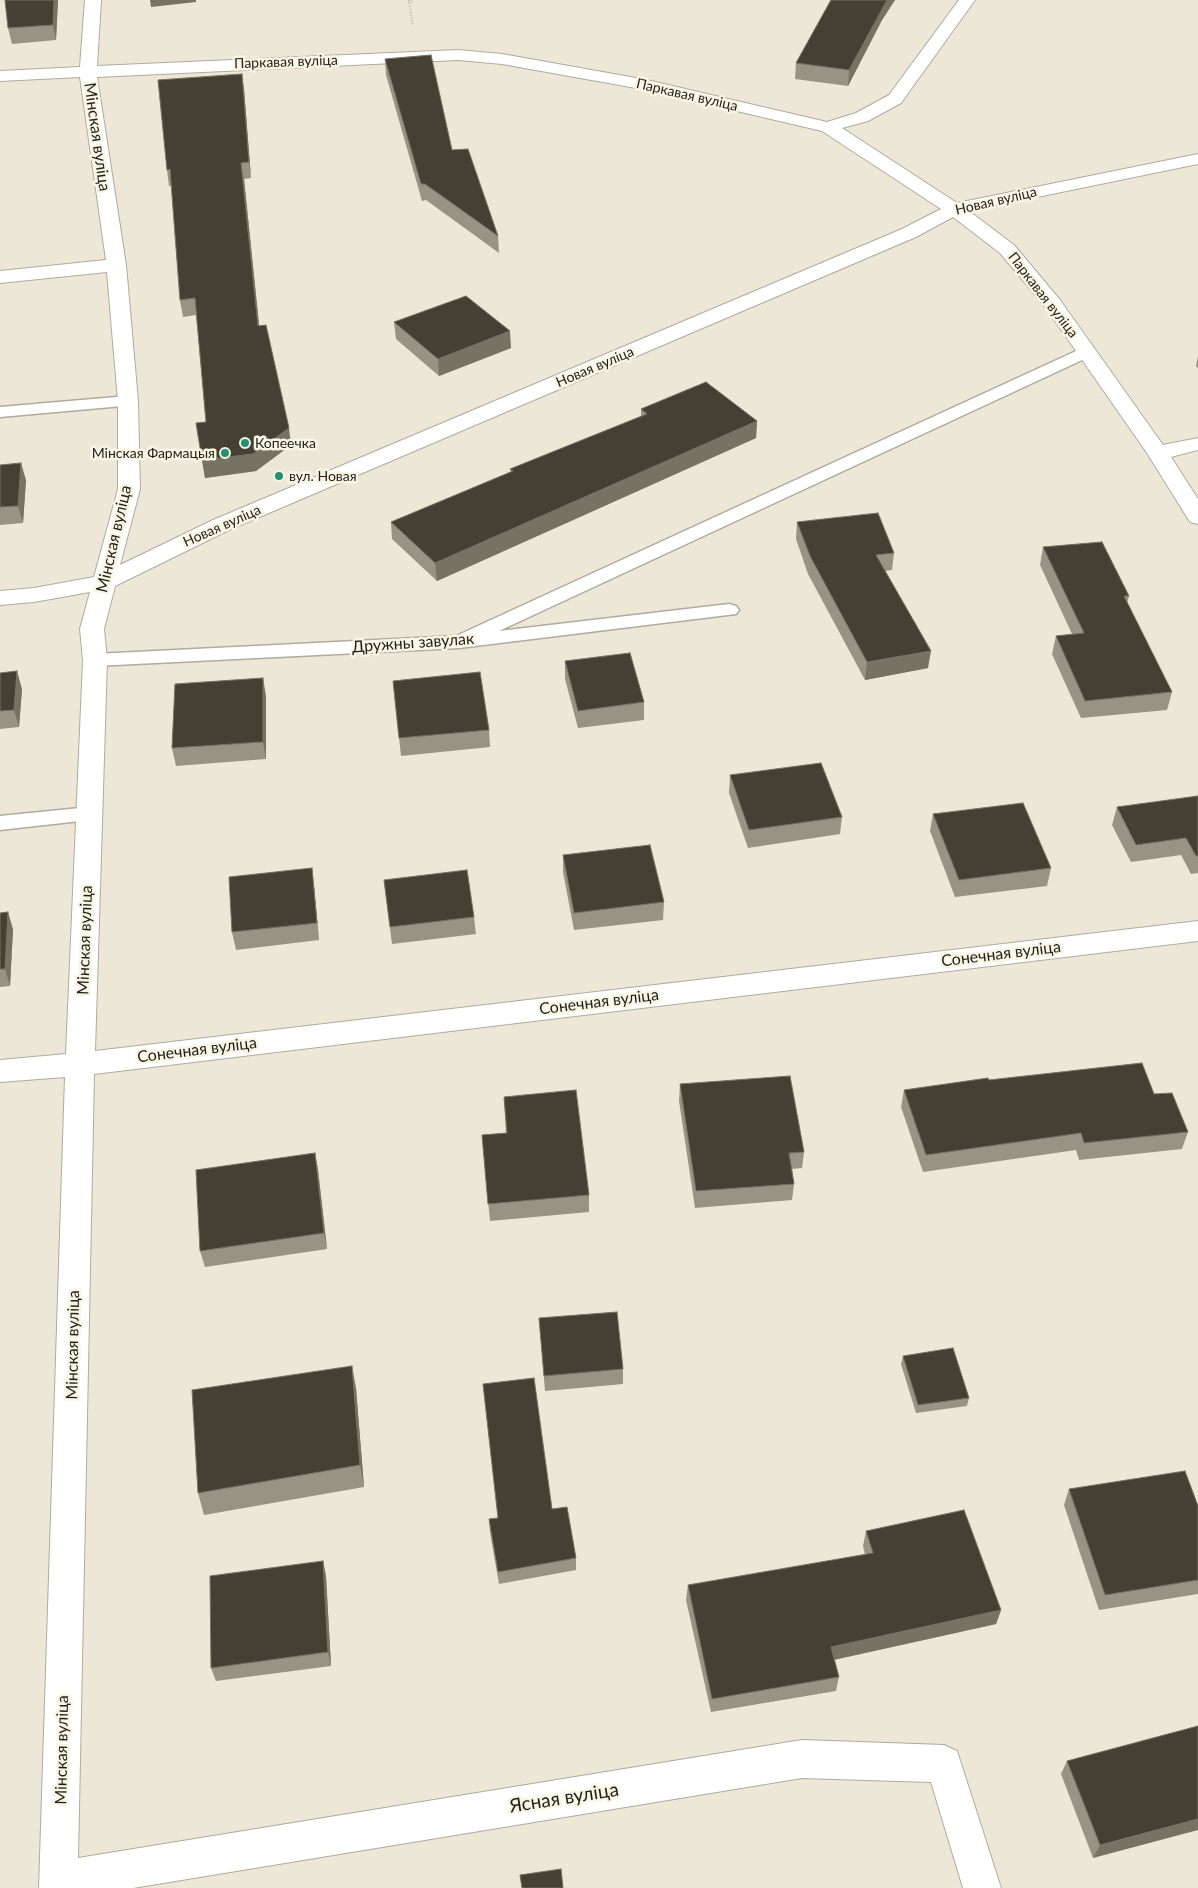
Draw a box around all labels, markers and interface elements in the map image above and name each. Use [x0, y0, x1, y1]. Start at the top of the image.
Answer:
street label: Паркавая вуліца [234, 52, 338, 72]
street label: Паркавая вуліца [635, 75, 739, 115]
street label: Мінская вуліца [80, 81, 114, 193]
street label: Новая вуліца [954, 183, 1038, 219]
street label: Паркавая вуліца [1004, 249, 1082, 341]
street label: Новая вуліца [553, 343, 637, 391]
place label: Копеечка [255, 435, 316, 451]
marker: Копеечка [239, 437, 251, 449]
place label: Мінская Фармацыя [92, 445, 215, 461]
marker: Мінская Фармацыя [219, 447, 231, 459]
place label: вул. Новая [289, 468, 357, 484]
marker: вул. Новая [273, 470, 285, 482]
street label: Мінская вуліца [92, 483, 136, 595]
street label: Новая вуліца [181, 501, 263, 551]
street label: Дружны завулак [351, 629, 475, 657]
street label: Мінская вуліца [73, 885, 97, 995]
street label: Сонечная вуліца [940, 937, 1062, 971]
street label: Сонечная вуліца [538, 985, 660, 1019]
street label: Сонечная вуліца [136, 1033, 258, 1067]
street label: Мінская вуліца [62, 1290, 84, 1400]
street label: Мінская вуліца [51, 1695, 73, 1805]
street label: Ясная вуліца [508, 1778, 620, 1818]

